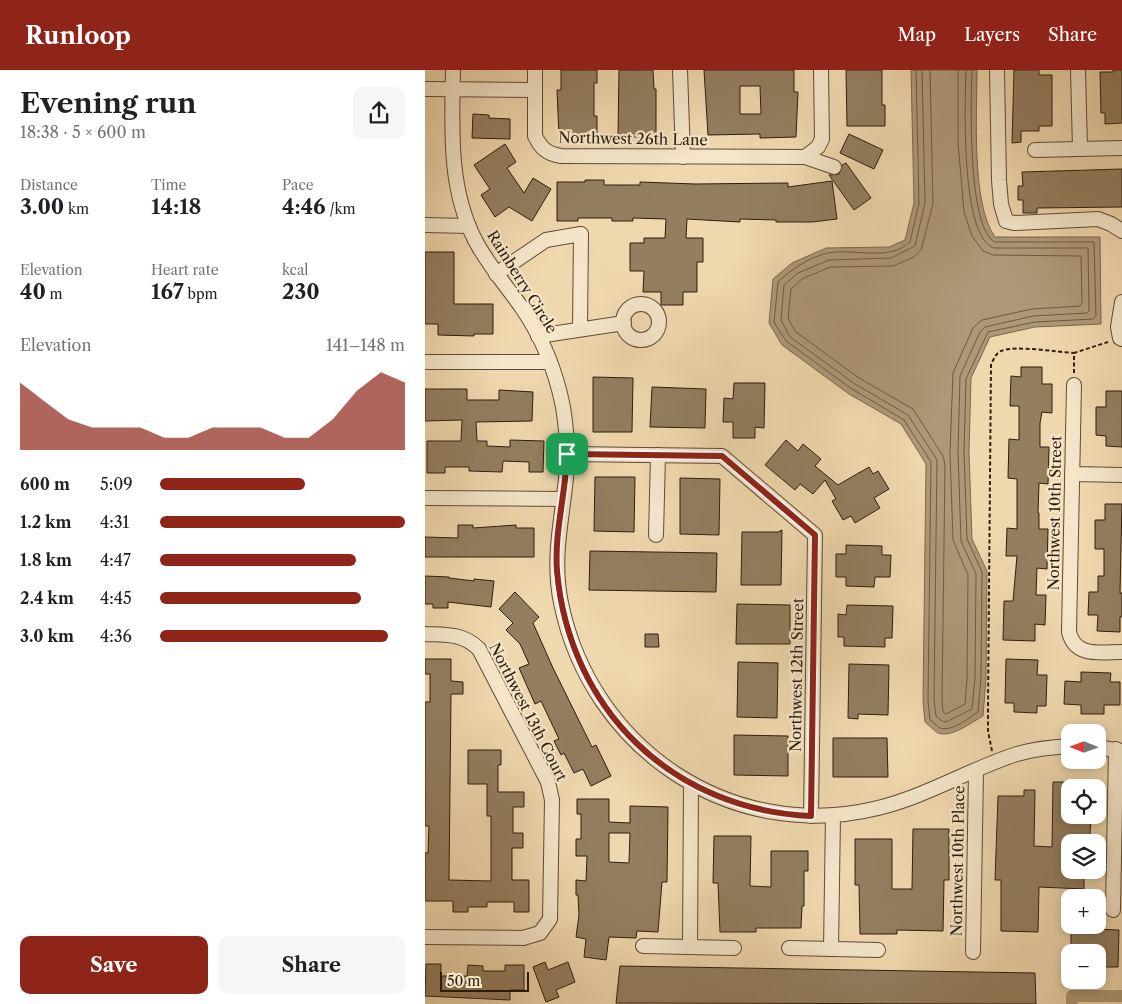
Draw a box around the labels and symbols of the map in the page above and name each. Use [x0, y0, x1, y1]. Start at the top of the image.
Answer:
street label: Northwest 26th Lane [558, 128, 708, 149]
street label: Rainberry Circle [483, 227, 562, 337]
pin [546, 433, 588, 475]
street label: Northwest 10th Street [1044, 435, 1065, 591]
street label: Northwest 12th Street [786, 597, 807, 752]
street label: Northwest 13th Court [485, 639, 572, 785]
north arrow [1061, 724, 1106, 769]
street label: Northwest 10th Place [947, 785, 968, 937]
scale bar [440, 969, 529, 992]

